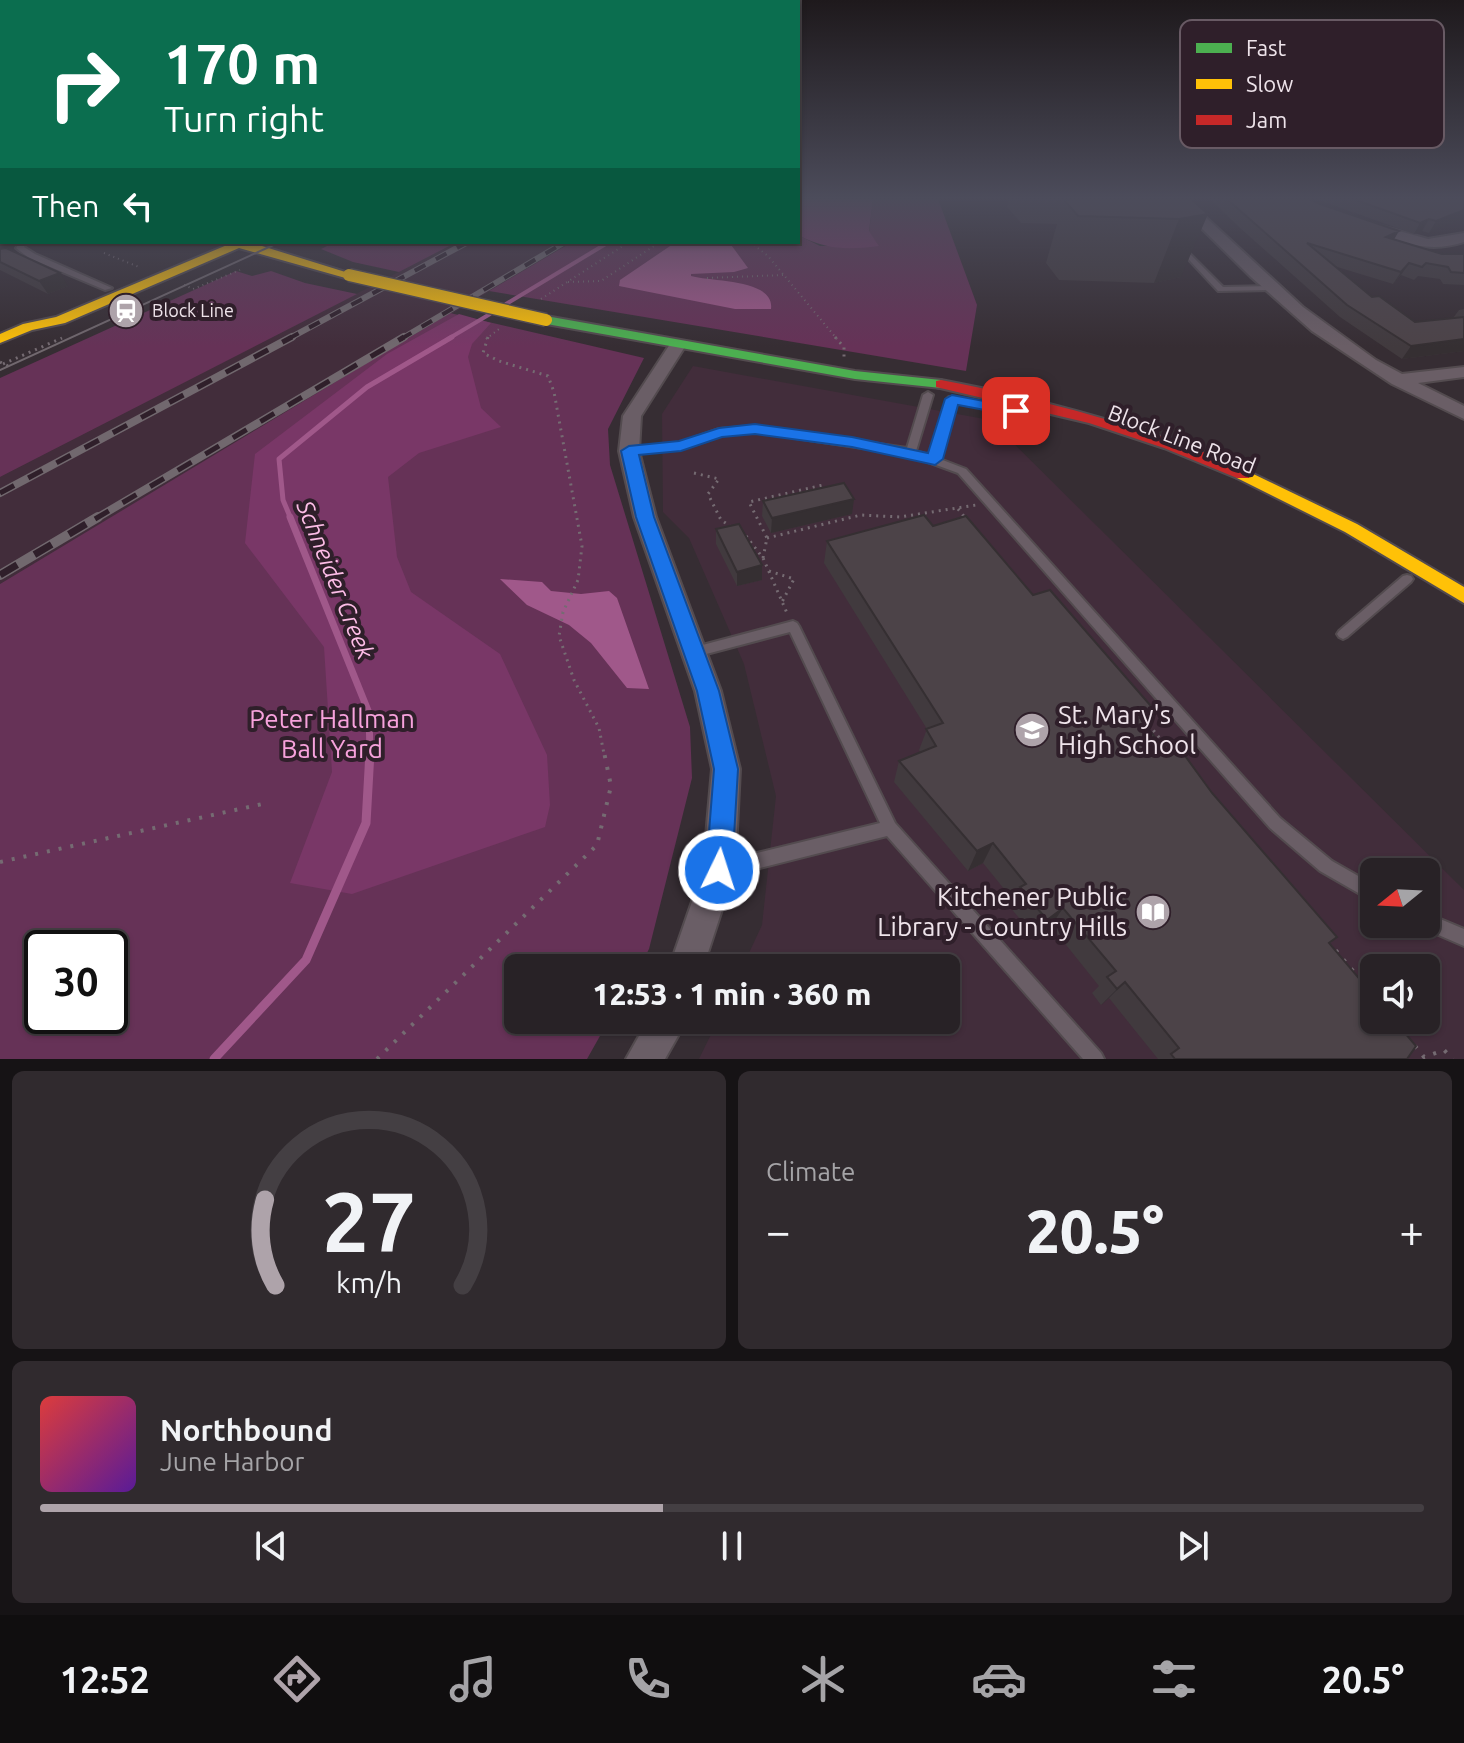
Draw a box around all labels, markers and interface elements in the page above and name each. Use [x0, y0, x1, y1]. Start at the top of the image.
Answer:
legend [1180, 20, 1444, 148]
icon: right [32, 32, 136, 136]
text: 170 m [164, 32, 320, 95]
text: Fast [1246, 35, 1287, 60]
text: Slow [1246, 71, 1293, 96]
text: Turn right [164, 98, 324, 139]
text: Jam [1246, 107, 1287, 132]
icon: left [116, 184, 160, 228]
text: Then [32, 189, 100, 223]
station icon: Block Line [107, 292, 145, 330]
place label: Block Line [152, 300, 234, 320]
pin [982, 377, 1050, 445]
icon: arrive [994, 389, 1038, 433]
street label: Block Line Road [1105, 399, 1259, 478]
water label: Schneider Creek [291, 496, 380, 664]
place label: St. Mary's High School [1058, 700, 1196, 759]
park label: Peter Hallman Ball Yard [249, 704, 415, 763]
school or university icon: St. Mary's High School [1013, 711, 1051, 749]
position arrow [677, 828, 761, 912]
north arrow [1360, 858, 1440, 938]
map controls [1360, 858, 1440, 1034]
place label: Kitchener Public Library - Country Hills [877, 882, 1127, 941]
library icon: Kitchener Public Library - Country Hills [1134, 893, 1172, 931]
speed limit sign: 30 [24, 930, 128, 1034]
button: sound [1360, 954, 1440, 1034]
text: 12:53 · 1 min · 360 m [593, 977, 871, 1011]
text: Climate [766, 1157, 855, 1186]
text: 27 [322, 1174, 416, 1268]
text: 20.5° [1026, 1197, 1164, 1264]
text: − [766, 1206, 791, 1255]
text: + [1399, 1206, 1424, 1255]
text: km/h [336, 1266, 402, 1298]
text: Northbound [160, 1413, 332, 1447]
text: June Harbor [160, 1447, 304, 1476]
icon: previous [249, 1524, 293, 1568]
icon: pause [710, 1524, 754, 1568]
icon: next [1171, 1524, 1215, 1568]
icon: directions [269, 1651, 325, 1707]
icon: music [445, 1651, 501, 1707]
icon: phone [620, 1651, 676, 1707]
icon: climate [795, 1651, 851, 1707]
icon: car [971, 1651, 1027, 1707]
icon: filters [1146, 1651, 1202, 1707]
text: 12:52 [60, 1659, 150, 1700]
text: 20.5° [1322, 1659, 1404, 1700]

